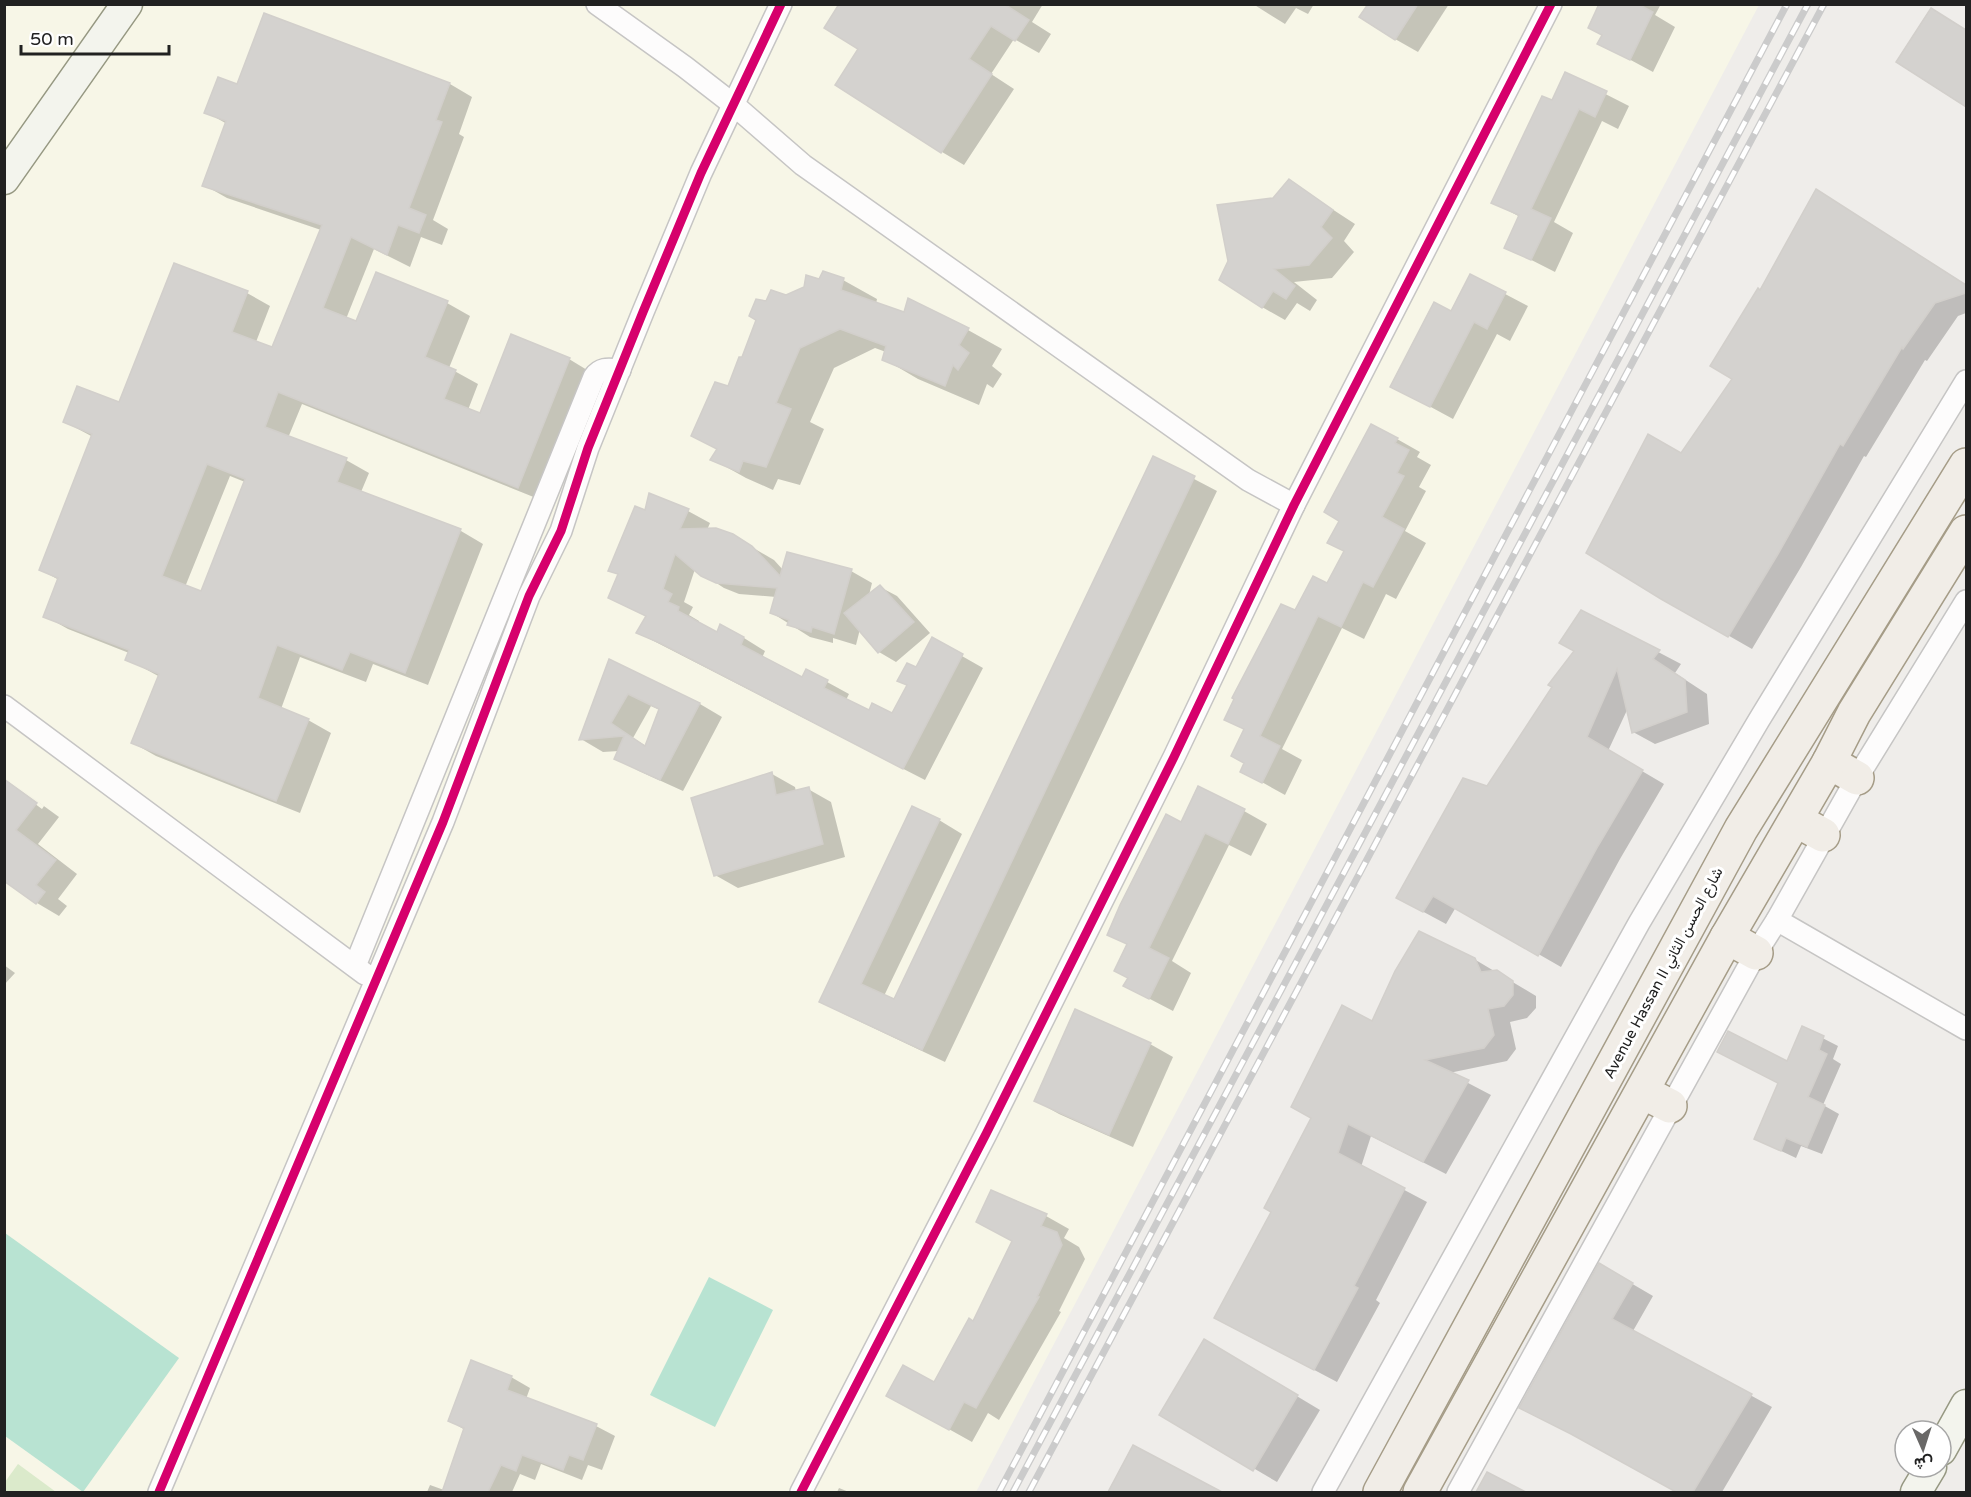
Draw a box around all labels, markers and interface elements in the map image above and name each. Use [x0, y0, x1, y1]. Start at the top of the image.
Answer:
scale bar [21, 18, 170, 56]
text: 50 m [30, 28, 74, 50]
street label: Avenue Hassan II شارع الحسن الثاني [1600, 864, 1730, 1084]
north arrow [1893, 1419, 1953, 1479]
text: ش [1914, 1452, 1934, 1473]

